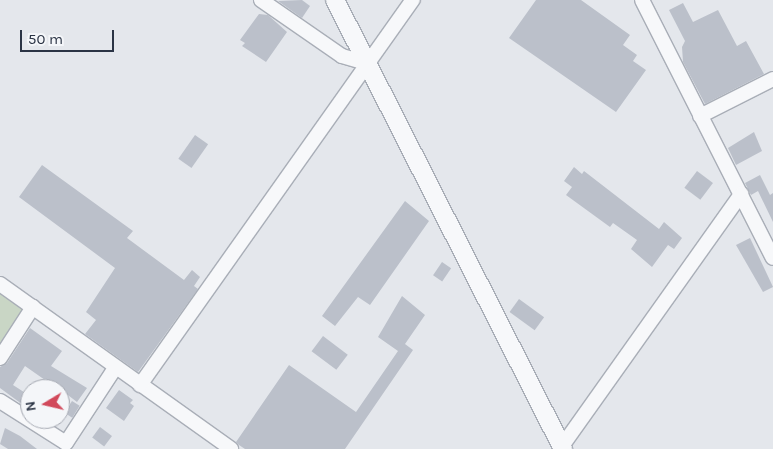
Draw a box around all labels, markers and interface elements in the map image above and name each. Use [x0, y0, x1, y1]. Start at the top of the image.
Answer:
scale bar [22, 20, 116, 52]
text: 50 m [28, 30, 63, 48]
north arrow [20, 379, 70, 429]
text: N [21, 400, 40, 413]

